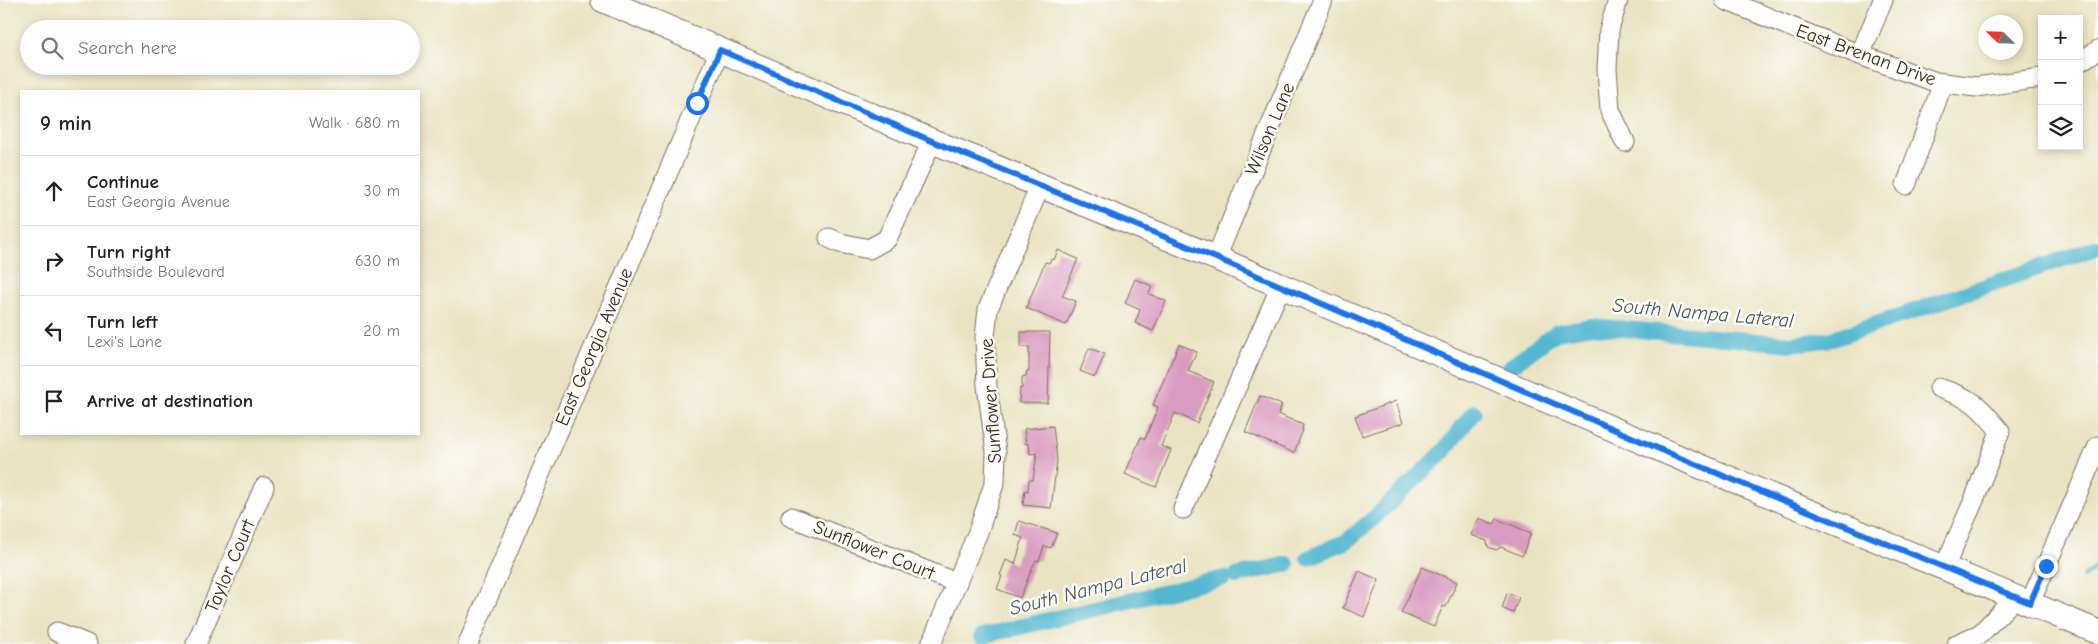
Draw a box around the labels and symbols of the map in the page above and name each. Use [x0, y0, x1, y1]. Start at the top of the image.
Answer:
north arrow [1978, 15, 2023, 60]
street label: East Brenan Drive [1793, 19, 1939, 91]
street label: Wilson Lane [1241, 79, 1299, 179]
route start [686, 92, 709, 115]
street label: East Georgia Avenue [551, 265, 637, 429]
water label: South Nampa Lateral [1612, 294, 1795, 332]
street label: Sunflower Drive [976, 338, 1006, 464]
street label: Taylor Court [201, 516, 260, 616]
street label: Sunflower Court [810, 516, 938, 585]
water label: South Nampa Lateral [1007, 554, 1189, 620]
route end [2035, 555, 2058, 578]

